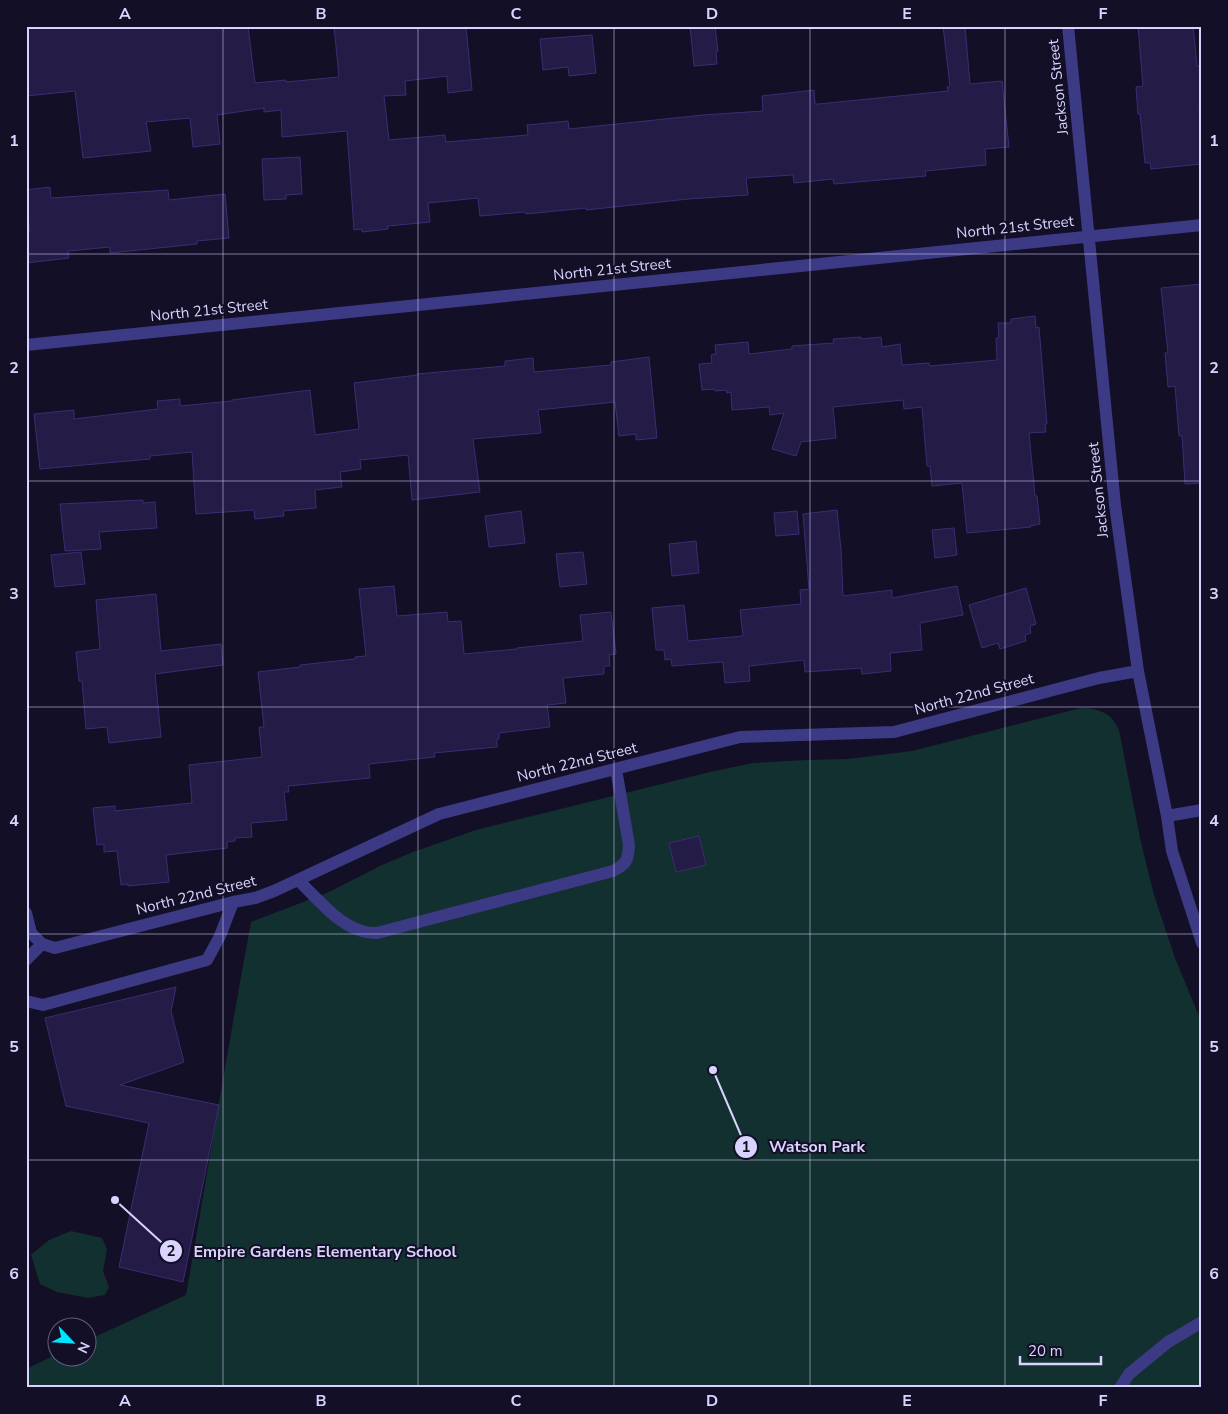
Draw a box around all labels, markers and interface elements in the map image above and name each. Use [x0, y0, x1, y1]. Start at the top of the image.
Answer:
text: A [119, 3, 131, 25]
text: B [315, 3, 327, 25]
text: C [511, 3, 522, 25]
text: D [706, 3, 718, 25]
text: E [902, 3, 912, 25]
text: F [1099, 3, 1108, 25]
street label: Jackson Street [1043, 37, 1073, 137]
text: 1 [9, 130, 19, 152]
text: 1 [1209, 130, 1219, 152]
street label: North 21st Street [955, 211, 1075, 243]
street label: North 21st Street [552, 253, 672, 285]
street label: North 21st Street [149, 294, 269, 326]
text: 2 [9, 357, 19, 379]
text: 2 [1209, 357, 1219, 379]
street label: Jackson Street [1083, 440, 1113, 540]
text: 3 [9, 583, 19, 605]
text: 3 [1209, 583, 1219, 605]
street label: North 22nd Street [912, 668, 1037, 720]
street label: North 22nd Street [515, 737, 640, 787]
text: 4 [9, 810, 19, 832]
text: 4 [1209, 810, 1219, 832]
street label: North 22nd Street [134, 870, 259, 920]
text: 5 [9, 1036, 19, 1058]
text: 5 [1209, 1036, 1219, 1058]
callout: Watson Park [734, 1131, 875, 1162]
text: Watson Park [769, 1136, 865, 1158]
text: 1 [741, 1137, 751, 1157]
callout: Empire Gardens Elementary School [159, 1236, 467, 1267]
text: 2 [166, 1241, 176, 1261]
text: Empire Gardens Elementary School [193, 1241, 457, 1263]
text: 6 [9, 1263, 19, 1285]
text: 6 [1209, 1263, 1219, 1285]
north arrow [48, 1316, 98, 1366]
scale bar [1020, 1334, 1102, 1366]
text: N [73, 1339, 94, 1356]
text: 20 m [1028, 1341, 1063, 1361]
text: A [119, 1390, 131, 1412]
text: B [315, 1390, 327, 1412]
text: C [511, 1390, 522, 1412]
text: D [706, 1390, 718, 1412]
text: E [902, 1390, 912, 1412]
text: F [1099, 1390, 1108, 1412]

